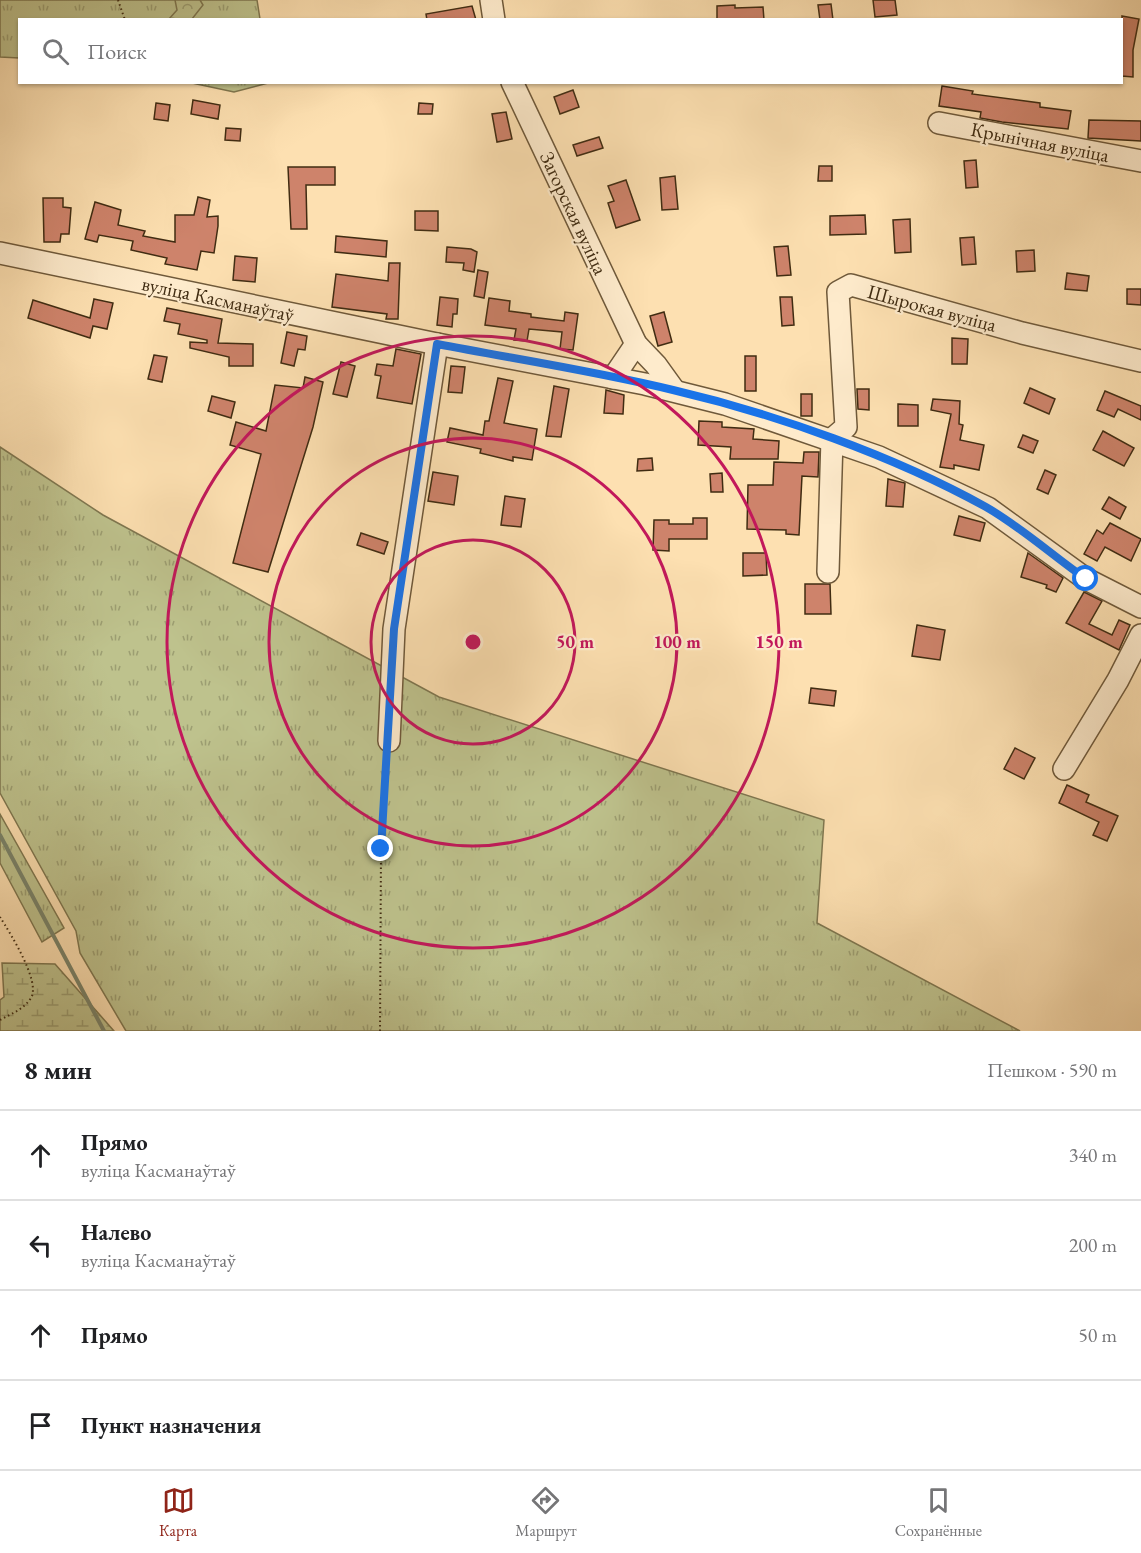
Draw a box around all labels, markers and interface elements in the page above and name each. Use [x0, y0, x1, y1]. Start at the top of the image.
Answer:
search box [18, 18, 1123, 84]
icon: search [39, 35, 72, 68]
text: Поиск [87, 37, 147, 66]
street label: Крынічная вуліца [968, 116, 1112, 168]
street label: Загорская вуліца [534, 147, 614, 279]
street label: вуліца Касманаўтаў [140, 270, 297, 328]
street label: Шырокая вуліца [865, 278, 999, 338]
route start [1072, 565, 1098, 591]
text: 50 m [556, 630, 594, 653]
text: 100 m [653, 630, 701, 653]
text: 150 m [755, 630, 803, 653]
centre of rings [463, 632, 483, 652]
route end [367, 835, 393, 861]
text: 8 мин [24, 1053, 92, 1087]
text: Пешком · 590 m [987, 1057, 1117, 1083]
text: Прямо [81, 1128, 148, 1157]
icon: ahead [24, 1139, 57, 1172]
text: 340 m [1069, 1142, 1117, 1168]
text: вуліца Касманаўтаў [81, 1157, 236, 1183]
text: Налево [81, 1218, 151, 1247]
icon: left [24, 1229, 57, 1262]
text: 200 m [1069, 1232, 1117, 1258]
text: вуліца Касманаўтаў [81, 1247, 236, 1273]
icon: ahead [24, 1319, 57, 1352]
text: Прямо [81, 1321, 148, 1350]
text: 50 m [1078, 1322, 1117, 1348]
icon: arrive [24, 1409, 57, 1442]
text: Пункт назначения [81, 1411, 261, 1440]
tab: Карта [159, 1484, 197, 1541]
tab: Маршрут [515, 1484, 577, 1541]
tab: Сохранённые [895, 1484, 982, 1541]

